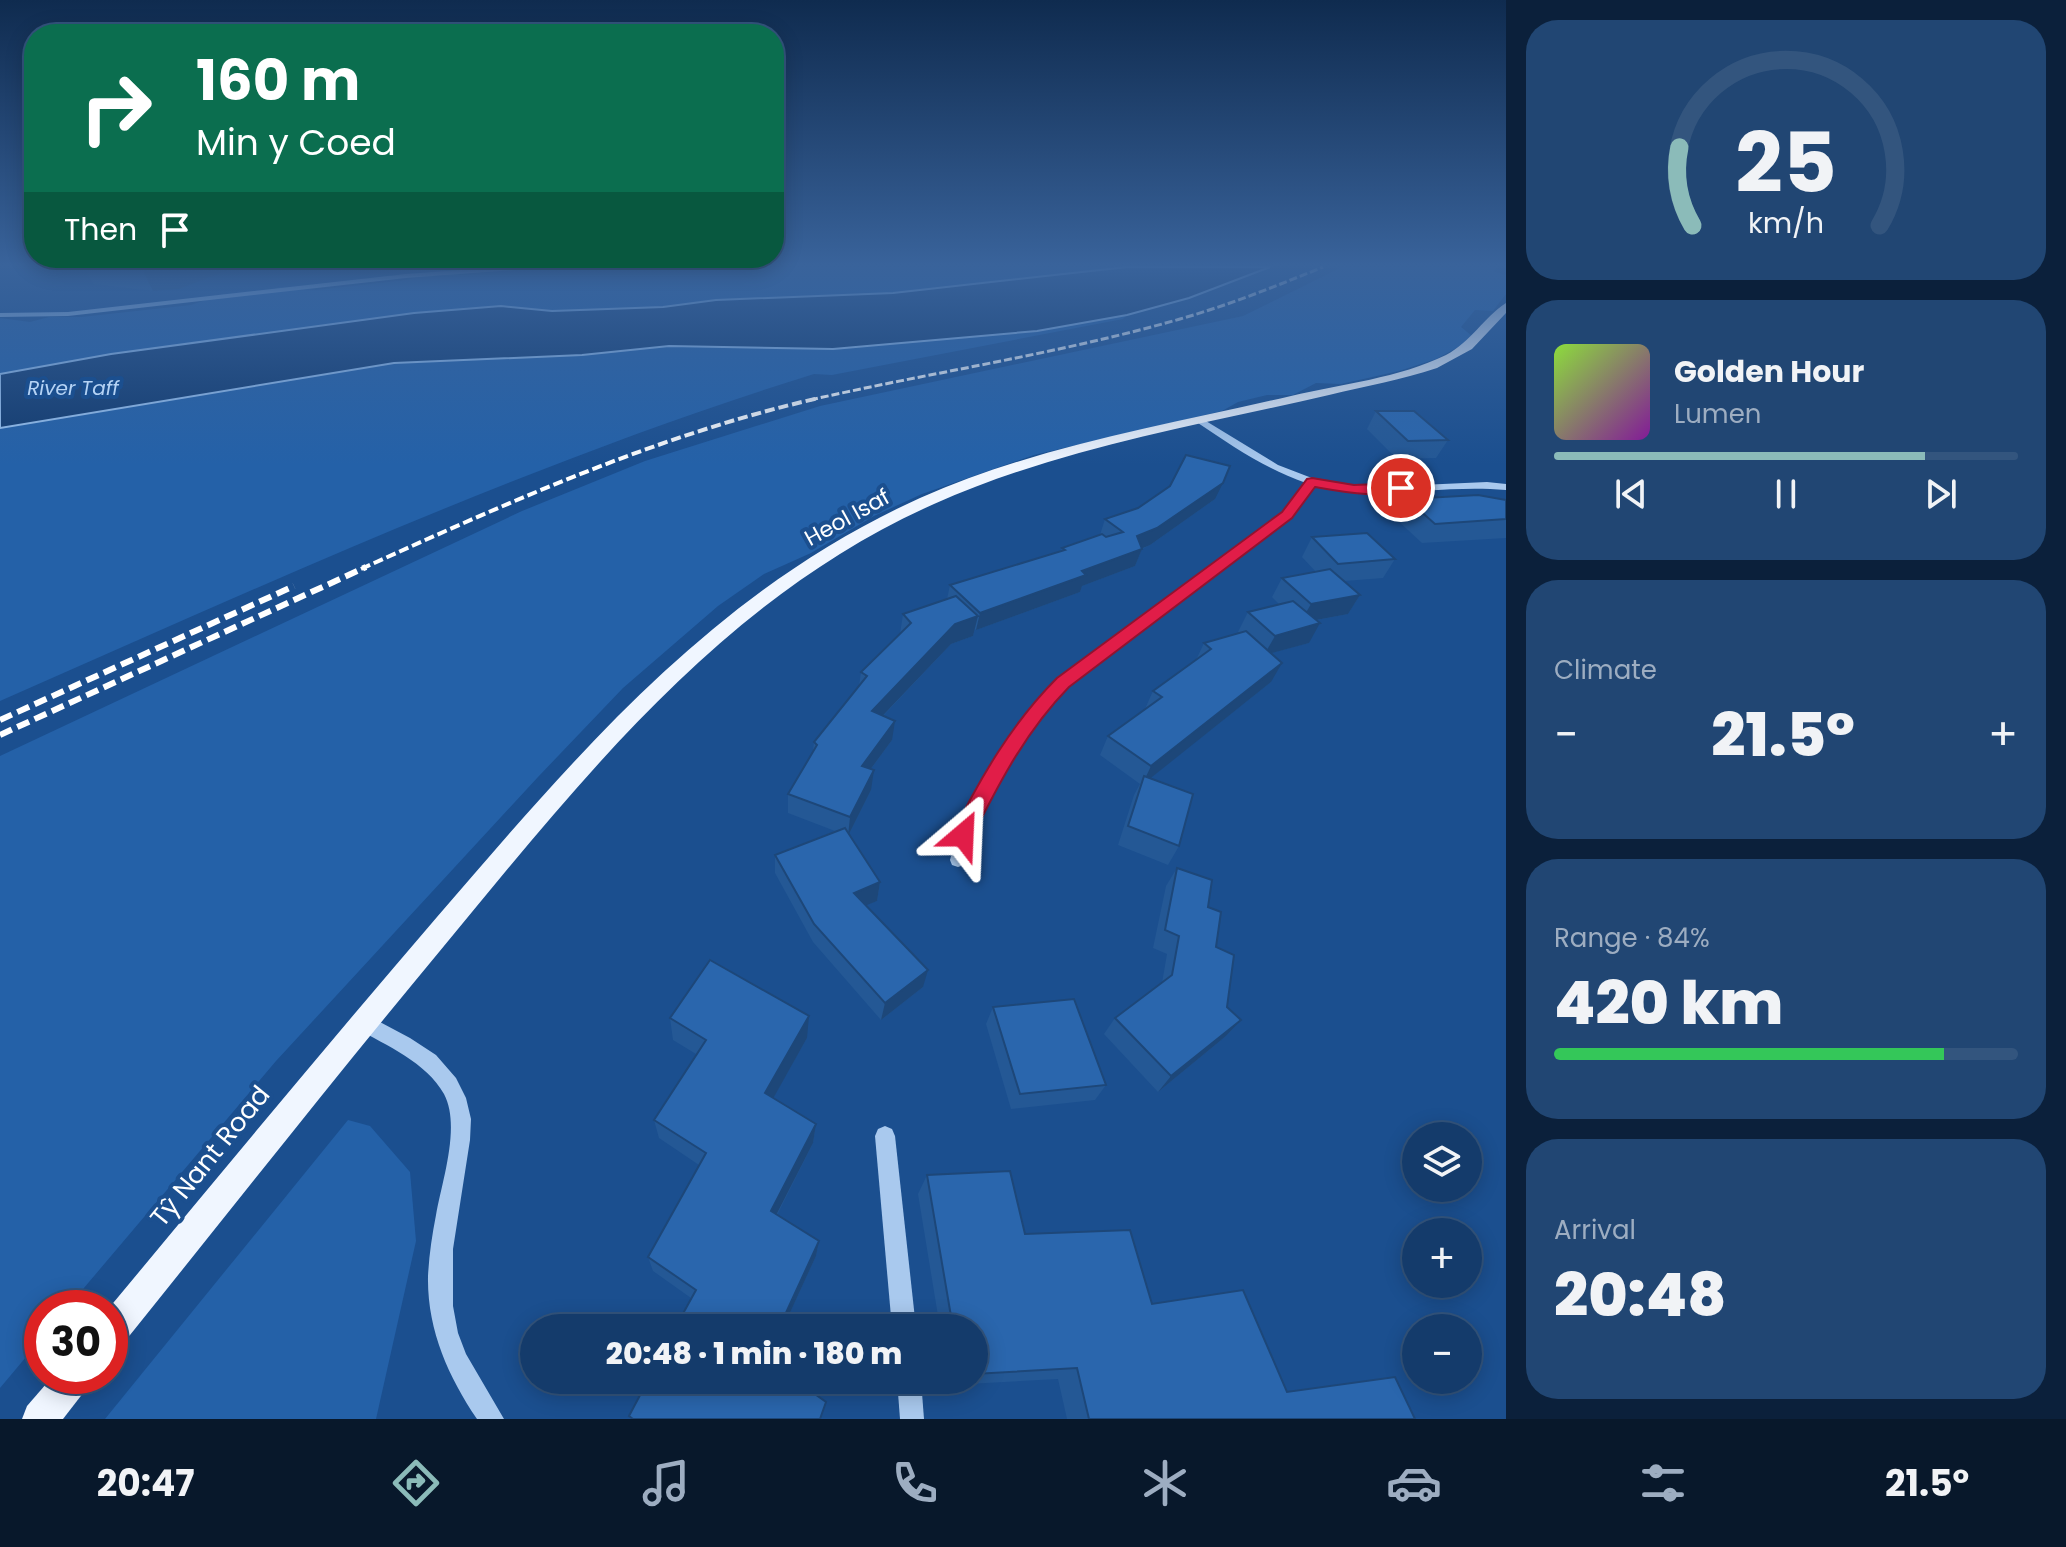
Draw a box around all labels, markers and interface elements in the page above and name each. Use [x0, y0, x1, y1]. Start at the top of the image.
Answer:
text: 160 m [196, 41, 360, 120]
icon: right [64, 56, 168, 160]
text: 25 [1735, 104, 1837, 220]
text: Min y Coed [196, 117, 396, 168]
text: km/h [1748, 203, 1824, 243]
text: Then [64, 208, 137, 251]
icon: arrive [153, 208, 197, 252]
text: Golden Hour [1674, 350, 1864, 393]
water label: River Taff [27, 374, 120, 402]
text: Lumen [1674, 396, 1761, 432]
pin [1367, 454, 1435, 522]
icon: arrive [1379, 466, 1423, 510]
icon: previous [1609, 472, 1653, 516]
icon: pause [1764, 472, 1808, 516]
icon: next [1919, 472, 1963, 516]
street label: Heol Isaf [799, 481, 896, 554]
text: Climate [1554, 652, 1657, 688]
text: 21.5° [1711, 693, 1855, 777]
text: − [1554, 704, 1578, 765]
text: + [1988, 704, 2018, 765]
position arrow [921, 793, 1005, 877]
text: Range · 84% [1554, 920, 1710, 956]
text: 420 km [1554, 961, 1783, 1045]
street label: Tŷ Nant Road [142, 1078, 278, 1234]
map controls [1402, 1122, 1482, 1394]
button: layers [1402, 1122, 1482, 1202]
text: Arrival [1554, 1212, 1636, 1248]
button: + [1402, 1218, 1482, 1298]
text: 20:48 [1554, 1253, 1726, 1337]
speed limit sign: 30 [24, 1290, 128, 1394]
button: − [1402, 1314, 1482, 1394]
text: 20:48 · 1 min · 180 m [606, 1332, 902, 1375]
icon: directions [388, 1455, 444, 1511]
icon: music [638, 1455, 694, 1511]
icon: phone [887, 1455, 943, 1511]
icon: climate [1137, 1455, 1193, 1511]
icon: car [1386, 1455, 1442, 1511]
icon: filters [1635, 1455, 1691, 1511]
text: 20:47 [97, 1458, 195, 1509]
text: 21.5° [1885, 1458, 1969, 1509]

